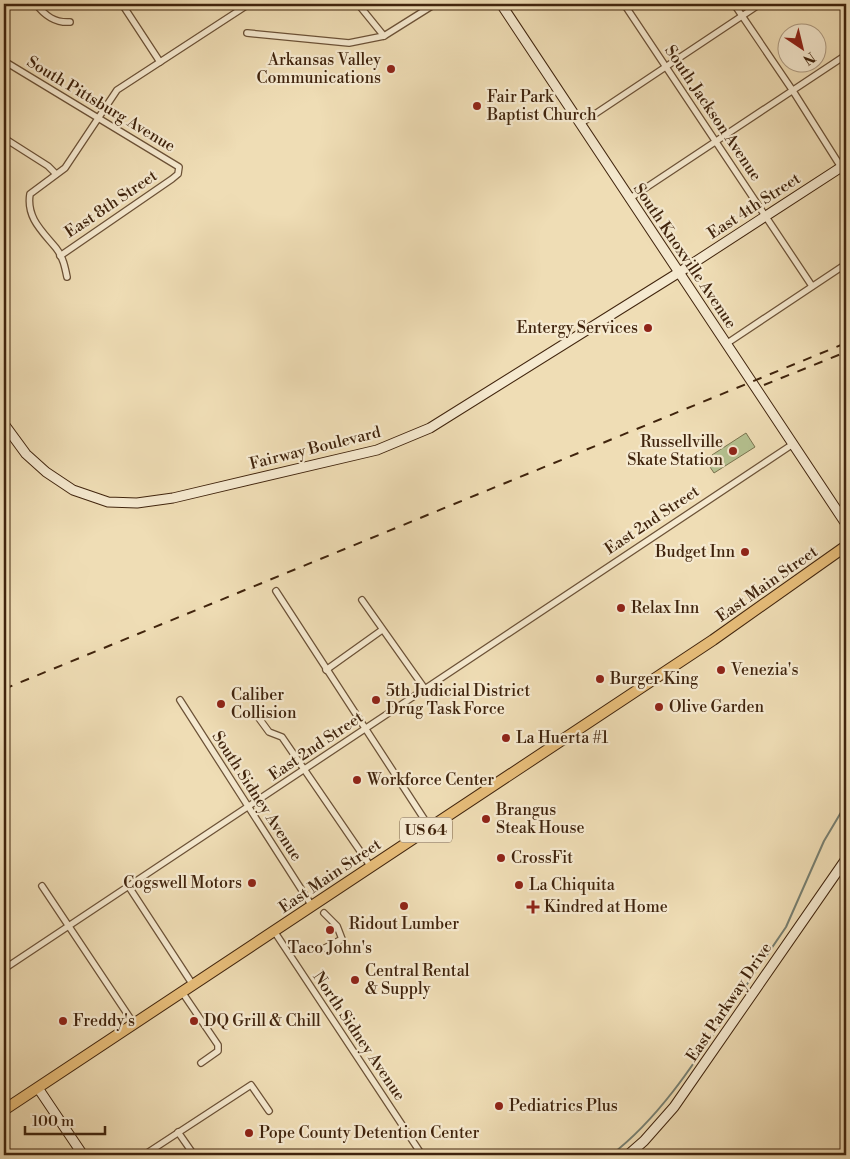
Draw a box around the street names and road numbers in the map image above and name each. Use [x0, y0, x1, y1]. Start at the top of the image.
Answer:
street label: South Jackson Avenue [660, 41, 766, 185]
street label: South Pittsburg Avenue [23, 52, 179, 156]
street label: East 8th Street [61, 166, 161, 242]
street label: East 4th Street [704, 168, 805, 244]
street label: South Knoxville Avenue [629, 180, 741, 332]
street label: Fairway Boulevard [247, 422, 383, 474]
street label: East 2nd Street [601, 481, 703, 559]
street label: East Main Street [712, 541, 822, 626]
street label: East 2nd Street [265, 707, 367, 785]
street label: South Sidney Avenue [208, 727, 306, 865]
road number: US 64 [400, 818, 452, 842]
street label: East Main Street [275, 834, 385, 918]
street label: East Parkway Drive [682, 939, 776, 1065]
street label: North Sidney Avenue [308, 968, 410, 1104]

